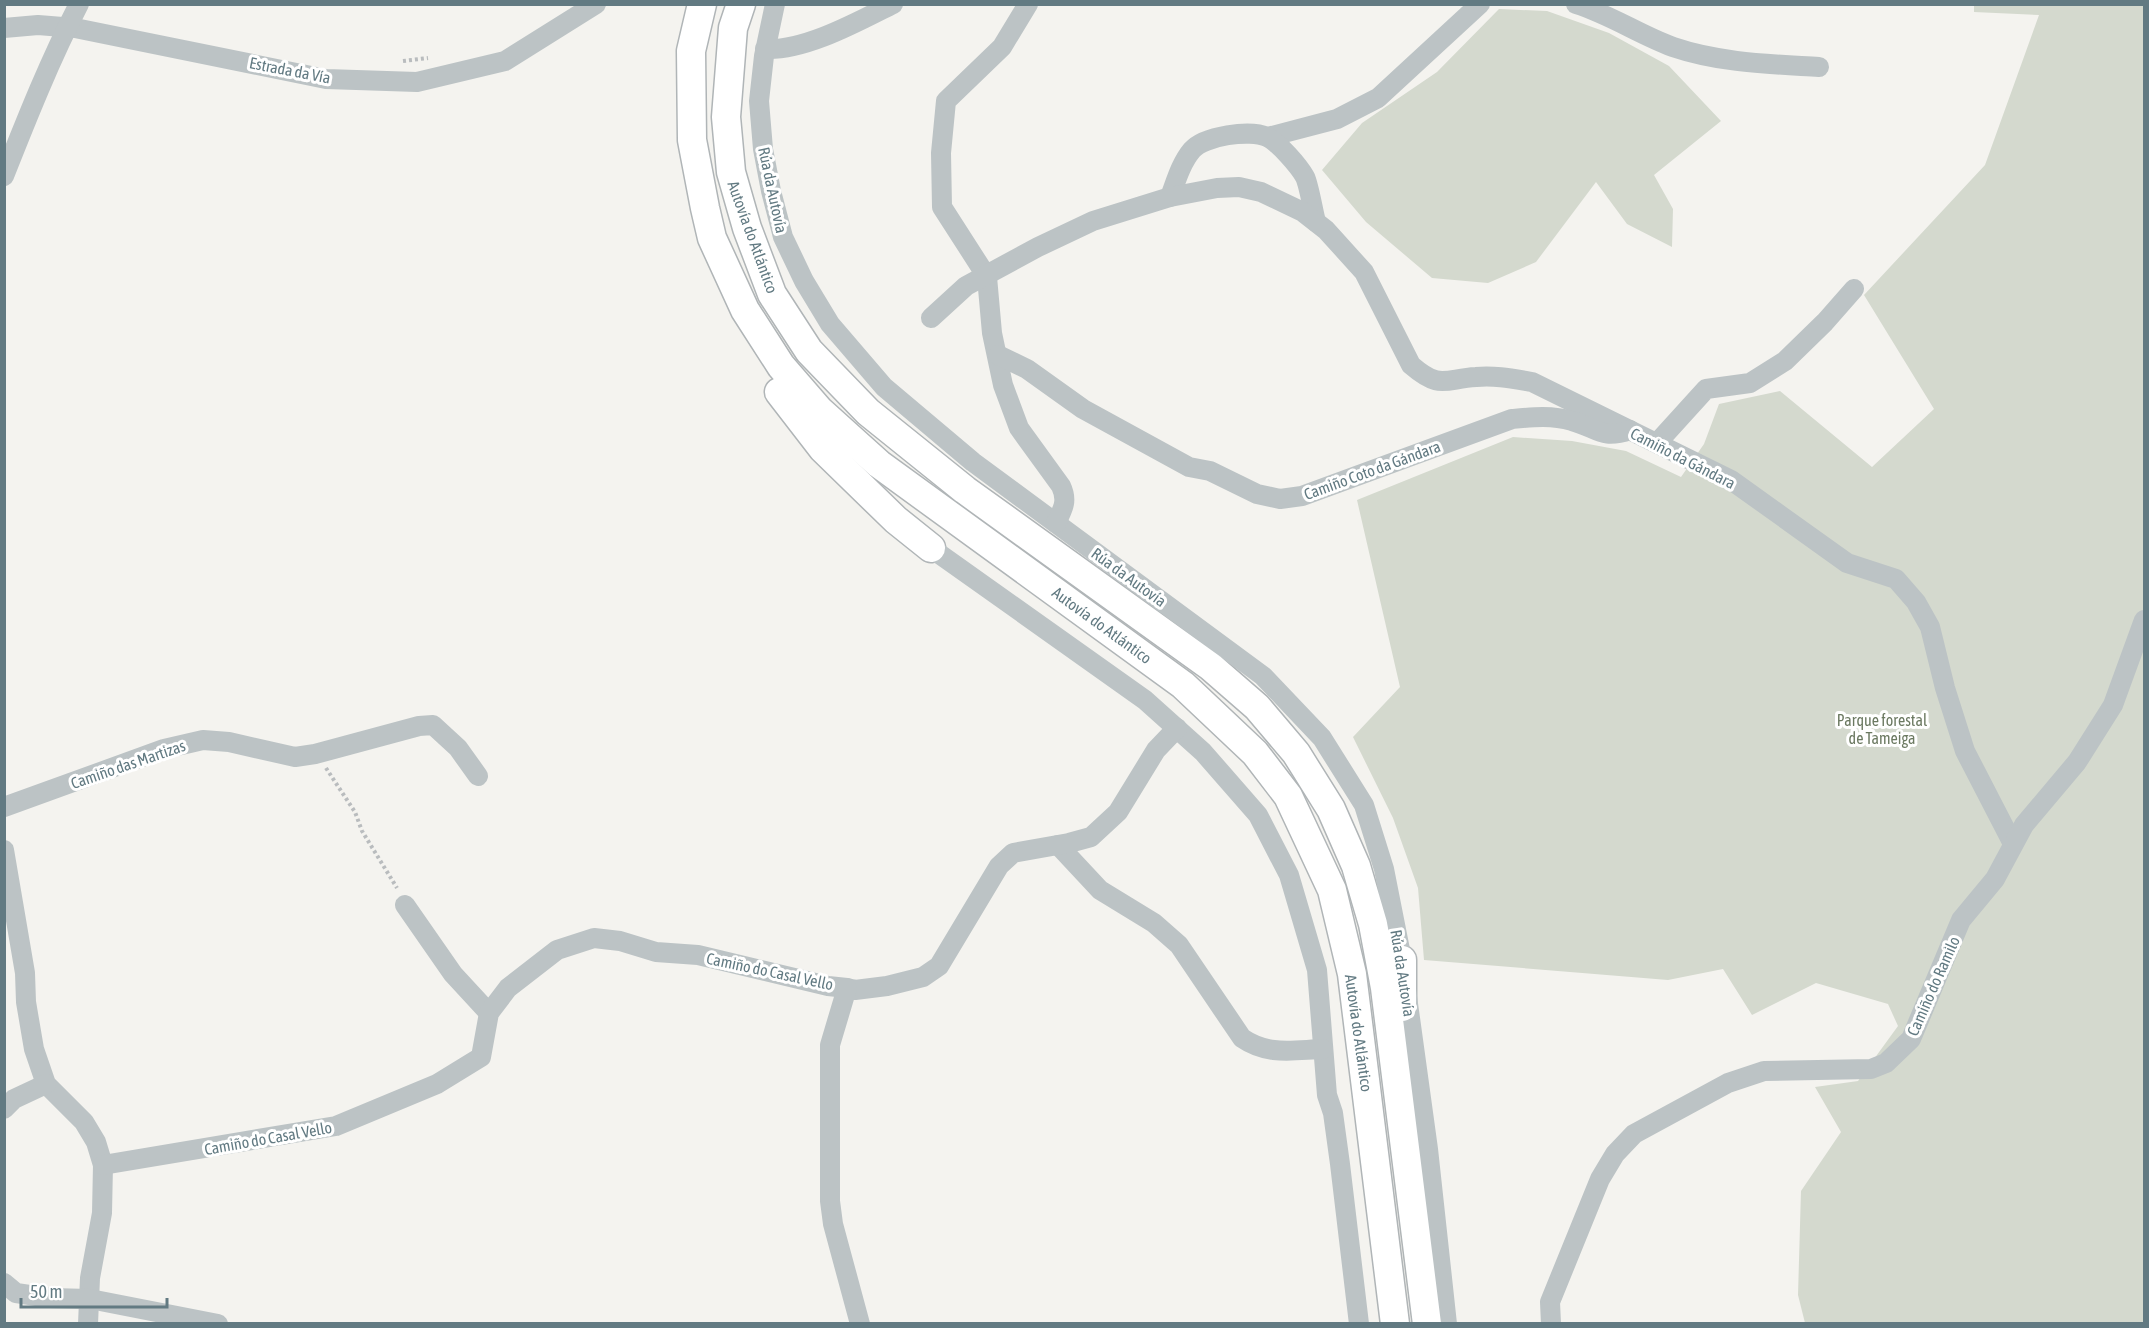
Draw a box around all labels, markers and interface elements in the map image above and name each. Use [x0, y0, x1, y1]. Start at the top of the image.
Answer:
street label: Estrada da Vía [248, 53, 332, 87]
street label: Rúa da Autovía [755, 145, 791, 235]
street label: Autovía do Atlántico [724, 178, 782, 296]
street label: Camiño da Gándara [1628, 424, 1738, 492]
street label: Camiño Coto da Gándara [1301, 437, 1443, 503]
street label: Rúa da Autovía [1088, 544, 1170, 610]
street label: Autovía do Atlántico [1049, 583, 1155, 667]
park label: Parque forestal de Tameiga [1837, 711, 1928, 748]
street label: Camiño das Martizas [68, 736, 188, 792]
street label: Rúa da Autovía [1387, 928, 1419, 1018]
street label: Camiño do Ramilo [1903, 934, 1963, 1038]
street label: Camiño do Casal Vello [705, 949, 835, 993]
street label: Autovía do Atlántico [1342, 973, 1376, 1093]
street label: Camiño do Casal Vello [203, 1118, 333, 1158]
scale bar [21, 1271, 166, 1309]
text: 50 m [30, 1281, 62, 1302]

